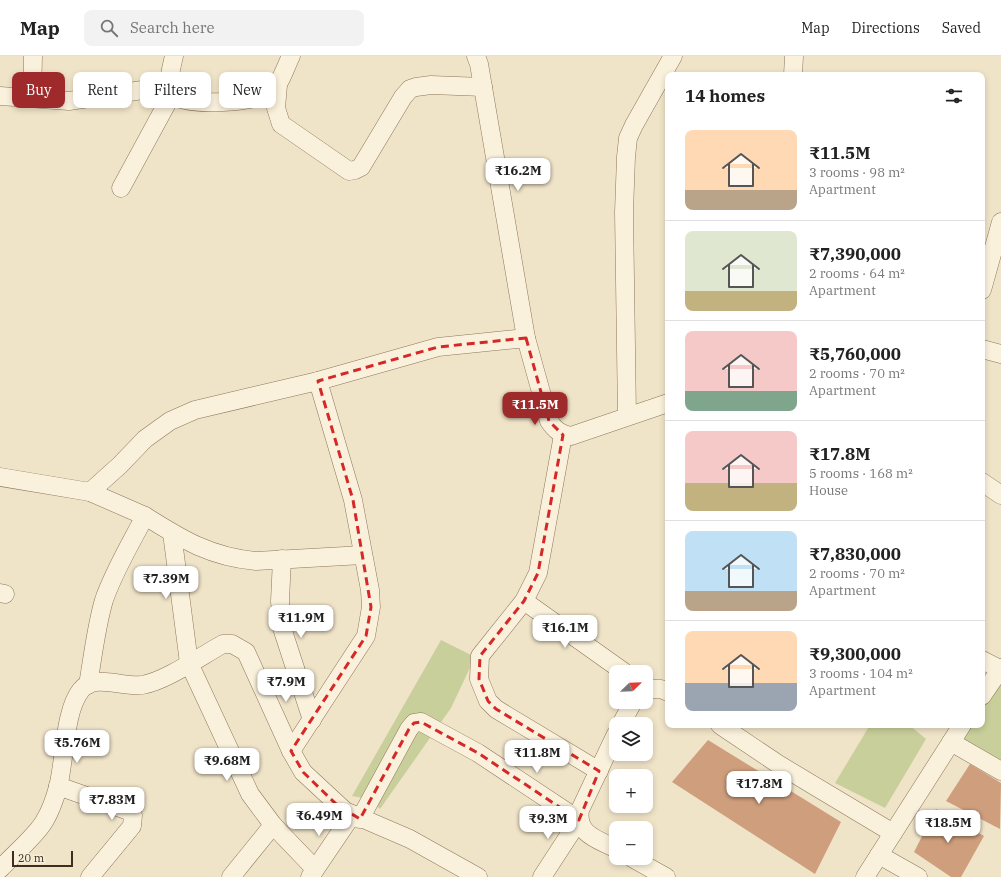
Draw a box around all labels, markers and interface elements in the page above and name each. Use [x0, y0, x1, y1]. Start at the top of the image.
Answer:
search box [84, 10, 364, 46]
text: Map [20, 16, 60, 40]
icon: search [98, 17, 120, 39]
text: Search here [130, 18, 214, 37]
text: Map [801, 19, 830, 37]
text: Directions [852, 19, 920, 37]
text: Saved [942, 19, 981, 37]
chip: Buy [12, 72, 65, 108]
chip: Rent [73, 72, 132, 108]
chip: Filters [140, 72, 211, 108]
chip: New [219, 72, 276, 108]
text: 14 homes [685, 85, 765, 107]
icon: filters [943, 85, 965, 107]
text: ₹11.5M [809, 142, 871, 164]
icon: home [717, 146, 765, 194]
pin: ₹16.2M [485, 158, 551, 192]
text: ₹16.2M [494, 162, 542, 179]
text: 3 rooms · 98 m² [809, 164, 905, 181]
text: Apartment [809, 181, 876, 198]
text: ₹7,390,000 [809, 243, 901, 265]
icon: home [717, 247, 765, 295]
text: 2 rooms · 64 m² [809, 265, 905, 282]
text: Apartment [809, 282, 876, 299]
text: ₹5,760,000 [809, 343, 901, 365]
icon: home [717, 347, 765, 395]
text: 2 rooms · 70 m² [809, 365, 905, 382]
text: Apartment [809, 382, 876, 399]
pin: ₹11.5M [502, 392, 568, 426]
text: ₹11.5M [511, 396, 559, 413]
text: ₹17.8M [809, 443, 871, 465]
icon: home [717, 447, 765, 495]
text: 5 rooms · 168 m² [809, 465, 913, 482]
text: House [809, 482, 848, 499]
text: ₹7,830,000 [809, 543, 901, 565]
icon: home [717, 547, 765, 595]
text: 2 rooms · 70 m² [809, 565, 905, 582]
pin: ₹7.39M [133, 566, 199, 600]
text: ₹7.39M [142, 570, 190, 587]
text: Apartment [809, 582, 876, 599]
pin: ₹11.9M [268, 605, 334, 639]
text: ₹11.9M [277, 609, 325, 626]
pin: ₹16.1M [532, 615, 598, 649]
text: ₹16.1M [541, 619, 589, 636]
text: ₹9,300,000 [809, 643, 901, 665]
icon: home [717, 647, 765, 695]
north arrow [609, 665, 653, 709]
map controls [609, 665, 653, 865]
text: 3 rooms · 104 m² [809, 665, 913, 682]
pin: ₹7.9M [258, 669, 314, 703]
text: ₹7.9M [266, 673, 306, 690]
text: Apartment [809, 682, 876, 699]
button: layers [609, 717, 653, 761]
pin: ₹5.76M [44, 730, 110, 764]
text: ₹5.76M [53, 734, 101, 751]
pin: ₹11.8M [504, 740, 570, 774]
text: ₹11.8M [513, 744, 561, 761]
pin: ₹9.68M [194, 748, 260, 782]
text: ₹9.68M [203, 752, 251, 769]
button: + [609, 769, 653, 813]
pin: ₹17.8M [726, 771, 792, 805]
text: ₹17.8M [735, 775, 783, 792]
pin: ₹7.83M [79, 787, 145, 821]
text: ₹7.83M [88, 791, 136, 808]
pin: ₹6.49M [286, 803, 352, 837]
pin: ₹9.3M [520, 806, 576, 840]
text: ₹6.49M [295, 807, 343, 824]
text: ₹9.3M [528, 810, 568, 827]
pin: ₹18.5M [915, 810, 981, 844]
text: ₹18.5M [924, 814, 972, 831]
button: − [609, 821, 653, 865]
scale bar [12, 849, 73, 868]
text: 20 m [18, 851, 44, 865]

